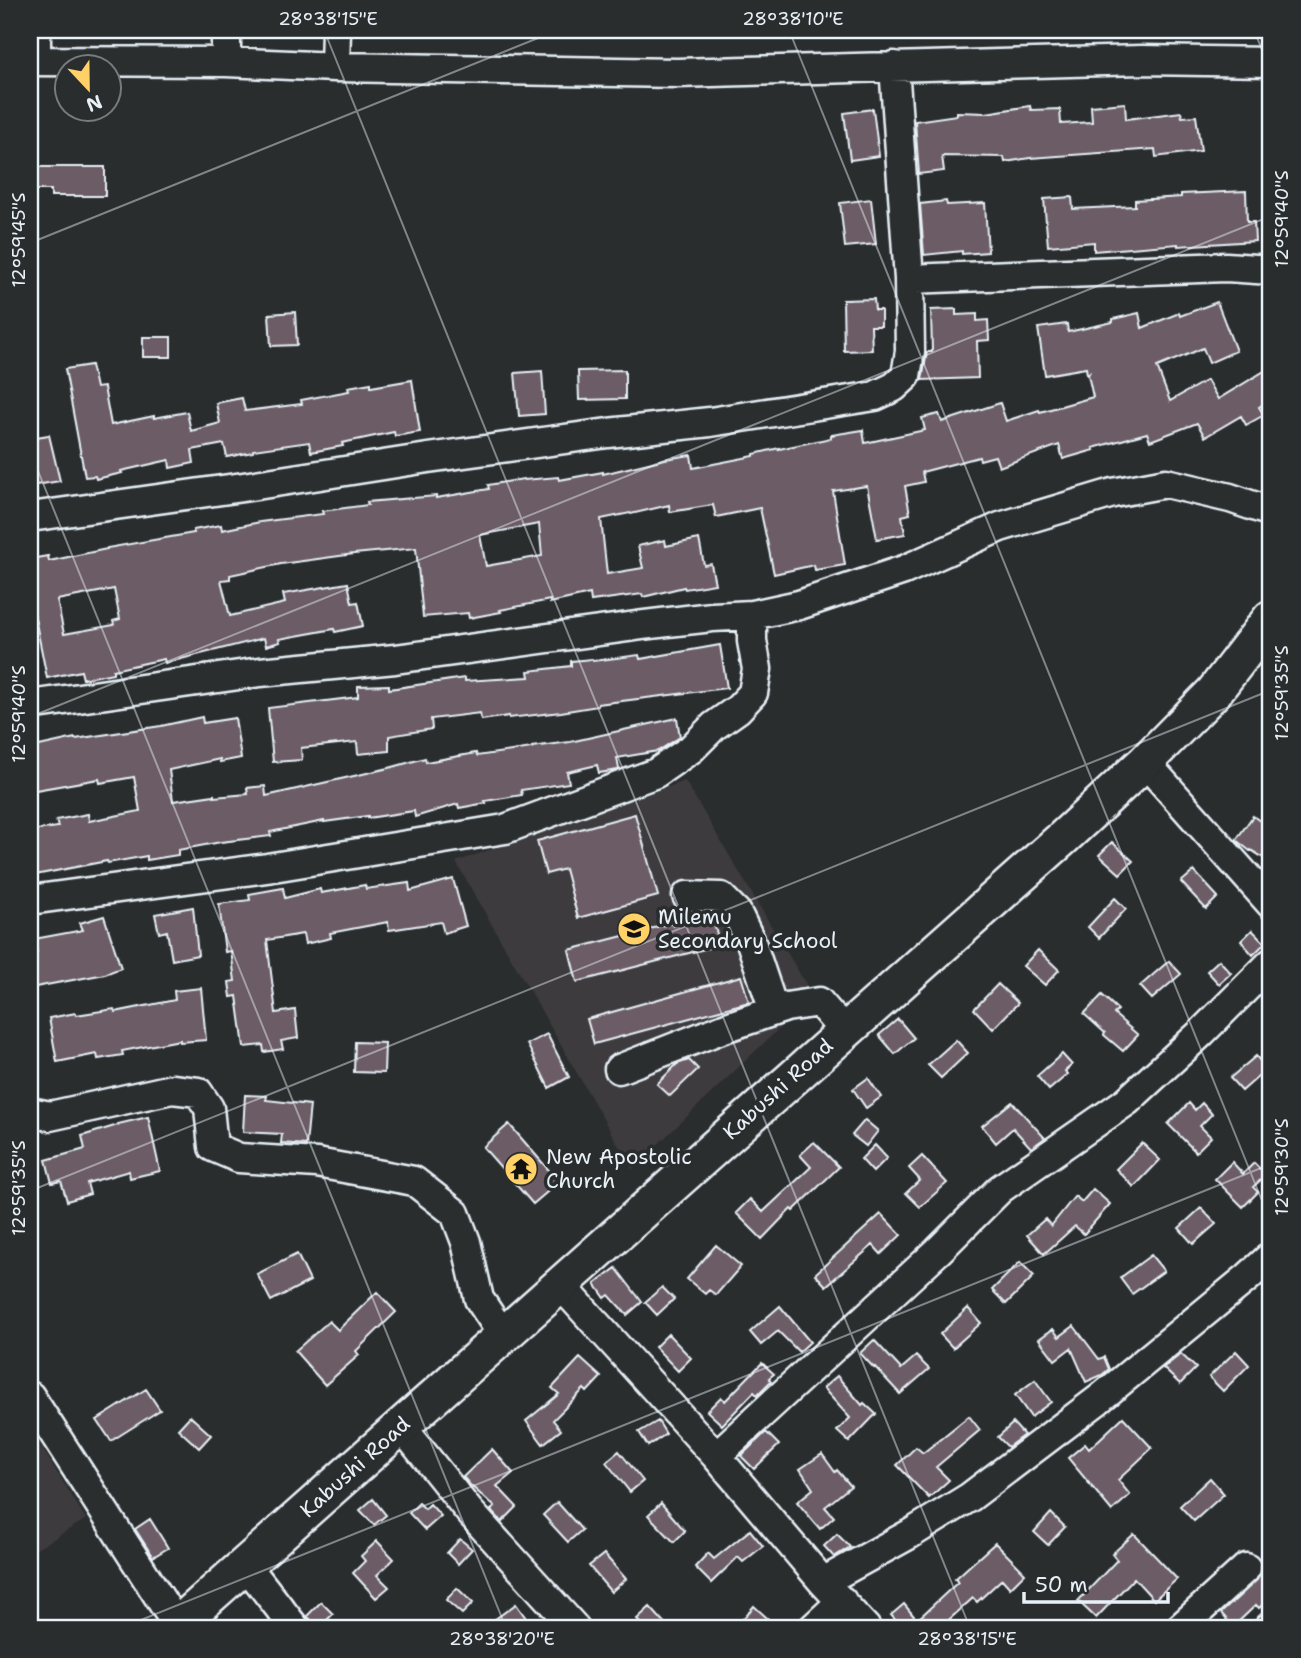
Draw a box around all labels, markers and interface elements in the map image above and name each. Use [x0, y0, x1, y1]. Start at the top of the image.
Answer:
text: 28°38'15"E [278, 7, 378, 31]
text: 28°38'10"E [742, 7, 844, 31]
north arrow [52, 52, 122, 122]
text: N [83, 89, 106, 118]
text: 12°59'40"S [1270, 170, 1294, 268]
text: 12°59'45"S [7, 192, 31, 288]
text: 12°59'35"S [1270, 645, 1294, 741]
text: 12°59'40"S [7, 665, 31, 763]
place label: Milemu Secondary School [658, 903, 838, 955]
school or university icon: Milemu Secondary School [615, 910, 653, 948]
street label: Kabushi Road [717, 1032, 839, 1146]
text: 12°59'30"S [1270, 1118, 1294, 1216]
text: 12°59'35"S [7, 1140, 31, 1236]
place label: New Apostolic Church [546, 1143, 692, 1195]
temple icon: New Apostolic Church [502, 1150, 540, 1188]
street label: Kabushi Road [294, 1410, 416, 1524]
scale bar [1024, 1560, 1168, 1604]
text: 50 m [1035, 1571, 1088, 1599]
text: 28°38'20"E [449, 1627, 555, 1651]
text: 28°38'15"E [917, 1627, 1017, 1651]

